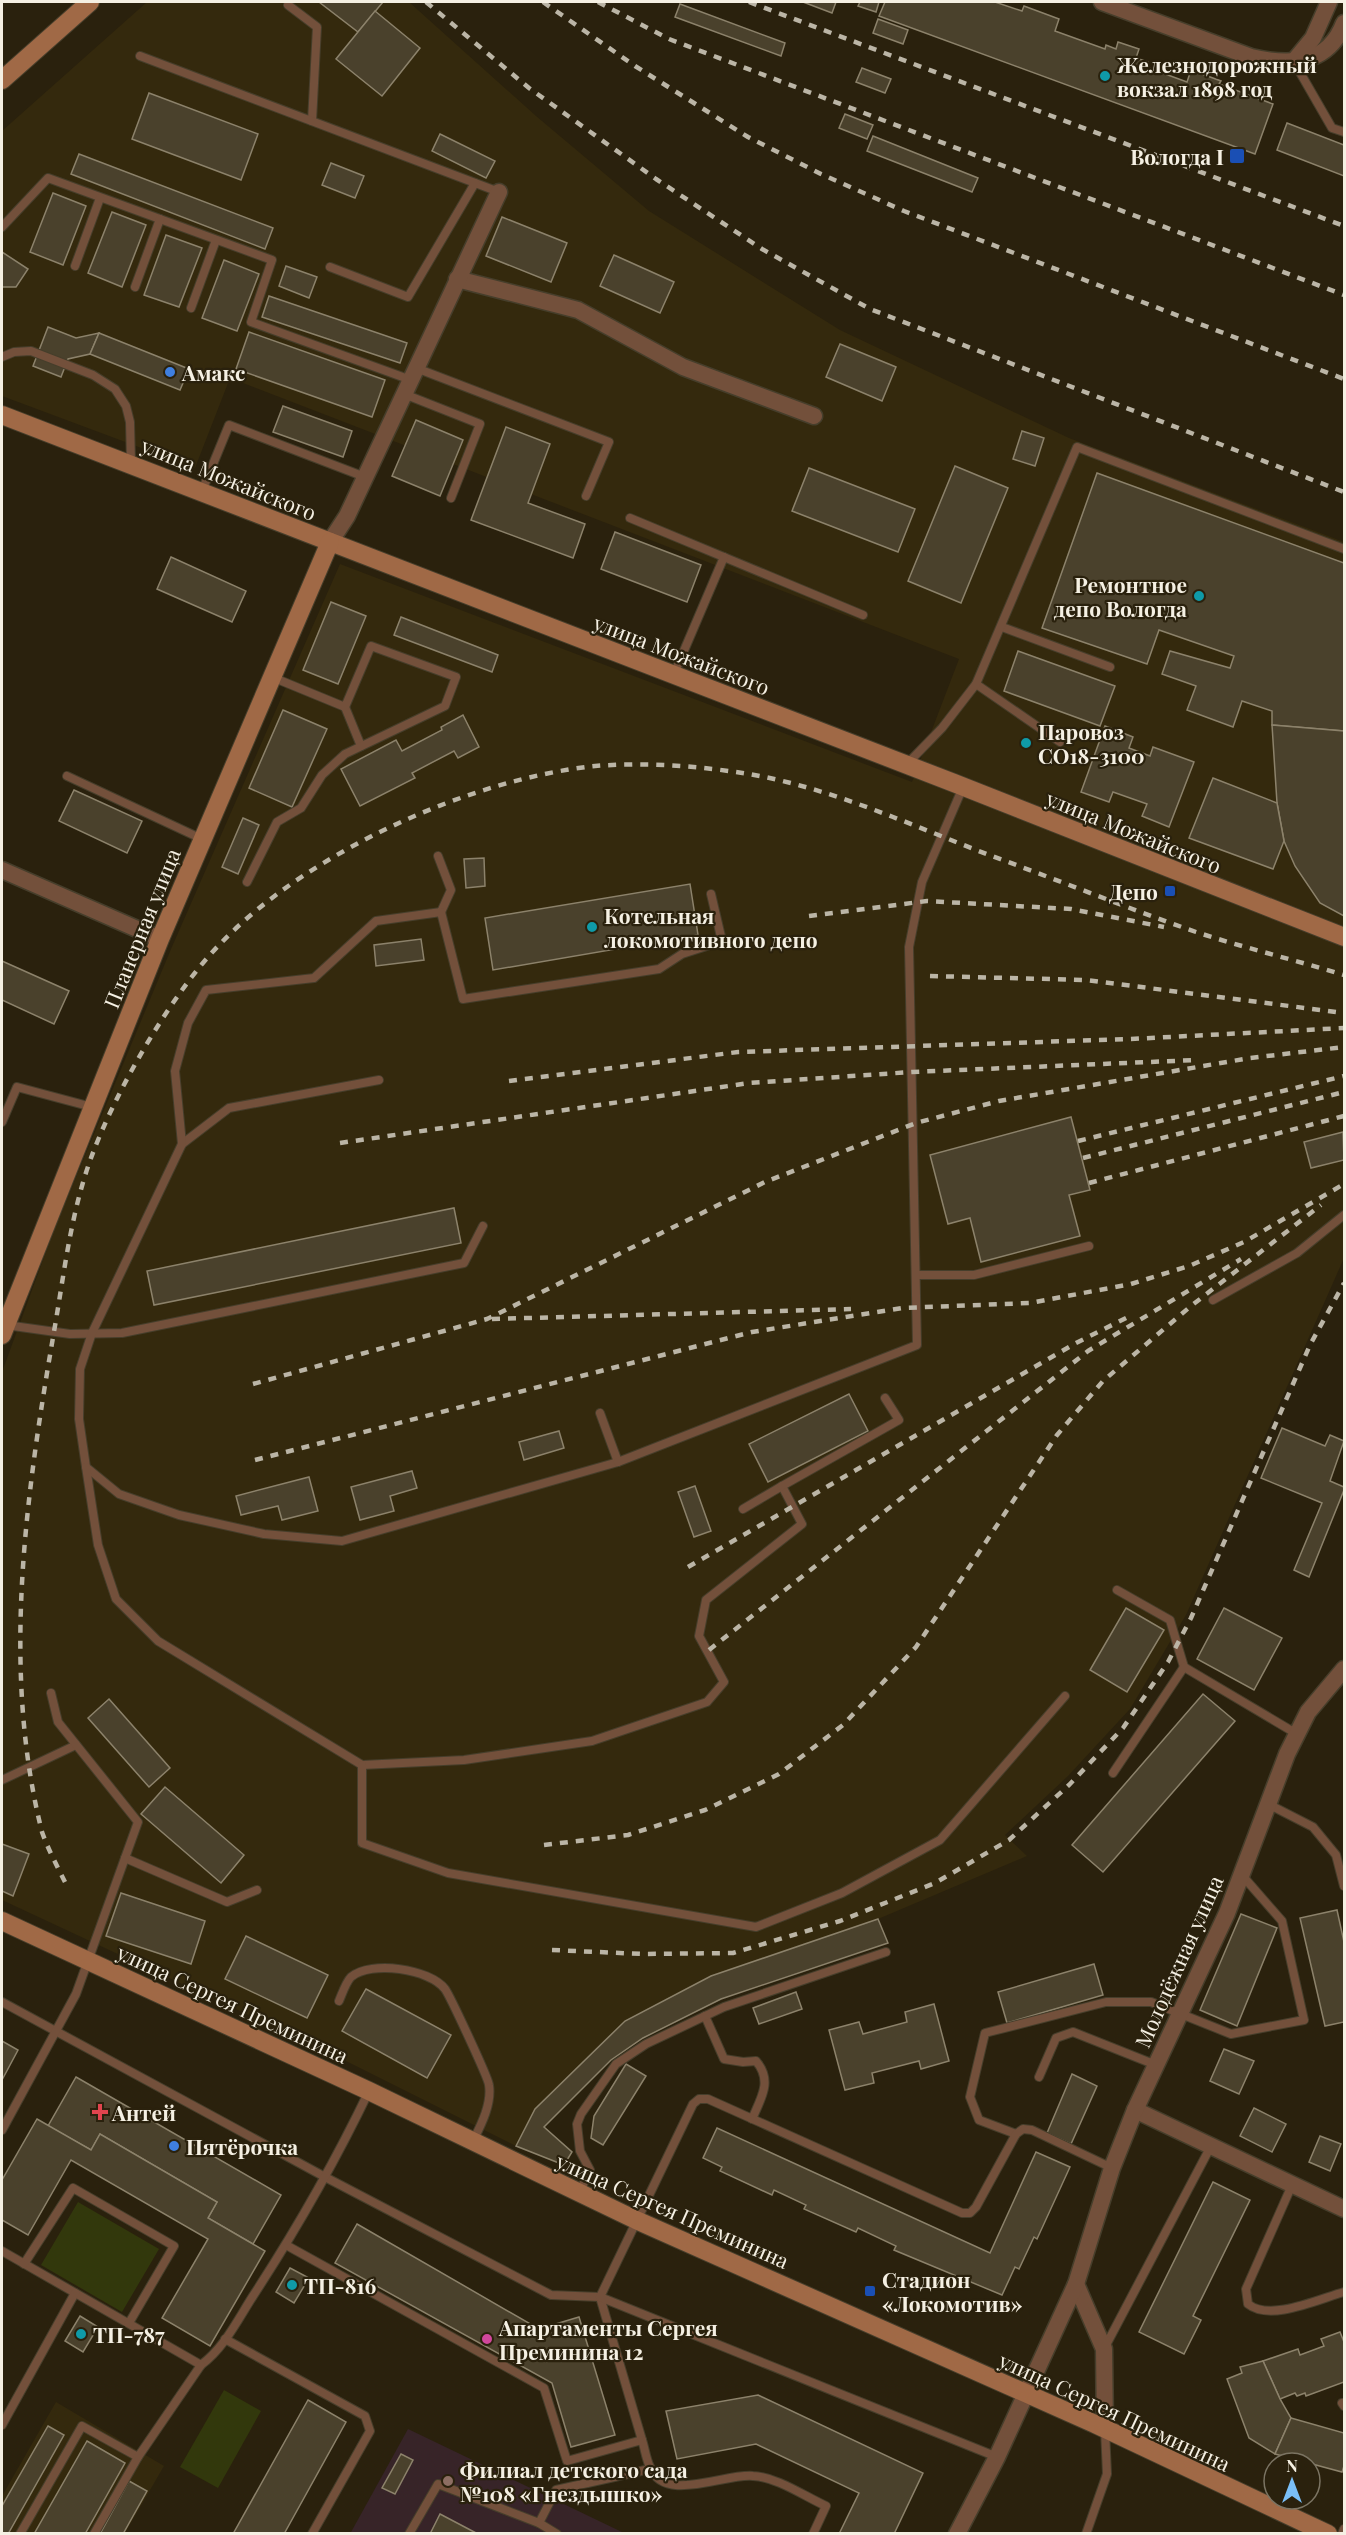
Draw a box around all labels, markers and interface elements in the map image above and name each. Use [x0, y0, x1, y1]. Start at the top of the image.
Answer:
place label: Железнодорожный вокзал 1898 год [1116, 50, 1317, 102]
marker: Железнодорожный вокзал 1898 год [1098, 69, 1112, 83]
place label: Вологда I [1130, 142, 1224, 170]
marker: Вологда I [1228, 147, 1246, 165]
place label: Амакс [181, 358, 246, 386]
marker: Амакс [163, 365, 177, 379]
street label: улица Можайского [136, 430, 321, 526]
place label: Ремонтное депо Вологда [1054, 570, 1187, 622]
marker: Ремонтное депо Вологда [1192, 589, 1206, 603]
street label: улица Можайского [589, 607, 774, 701]
place label: Паровоз СО18-3100 [1038, 717, 1145, 769]
marker: Паровоз СО18-3100 [1019, 736, 1033, 750]
street label: улица Можайского [1041, 783, 1226, 879]
street label: Планерная улица [96, 843, 186, 1012]
place label: Депо [1109, 877, 1158, 905]
marker: Депо [1163, 884, 1177, 898]
place label: Котельная локомотивного депо [604, 901, 818, 953]
marker: Котельная локомотивного депо [585, 920, 599, 934]
street label: Молодёжная улица [1127, 1870, 1229, 2052]
street label: улица Сергея Преминина [112, 1937, 354, 2069]
place label: Антей [111, 2098, 176, 2126]
marker: Антей [93, 2105, 107, 2119]
place label: Пятёрочка [186, 2132, 298, 2160]
marker: Пятёрочка [167, 2139, 181, 2153]
street label: улица Сергея Преминина [551, 2146, 794, 2274]
place label: Стадион «Локомотив» [882, 2265, 1023, 2317]
place label: ТП-816 [304, 2271, 376, 2299]
marker: ТП-816 [285, 2278, 299, 2292]
marker: Стадион «Локомотив» [863, 2284, 877, 2298]
place label: Апартаменты Сергея Преминина 12 [498, 2313, 718, 2365]
place label: ТП-787 [93, 2320, 165, 2348]
marker: ТП-787 [74, 2327, 88, 2341]
marker: Апартаменты Сергея Преминина 12 [480, 2332, 494, 2346]
street label: улица Сергея Преминина [994, 2345, 1236, 2477]
north arrow [1262, 2451, 1322, 2511]
place label: Филиал детского сада №108 «Гнездышко» [460, 2455, 688, 2507]
text: N [1286, 2455, 1298, 2476]
marker: Филиал детского сада №108 «Гнездышко» [441, 2474, 455, 2488]

